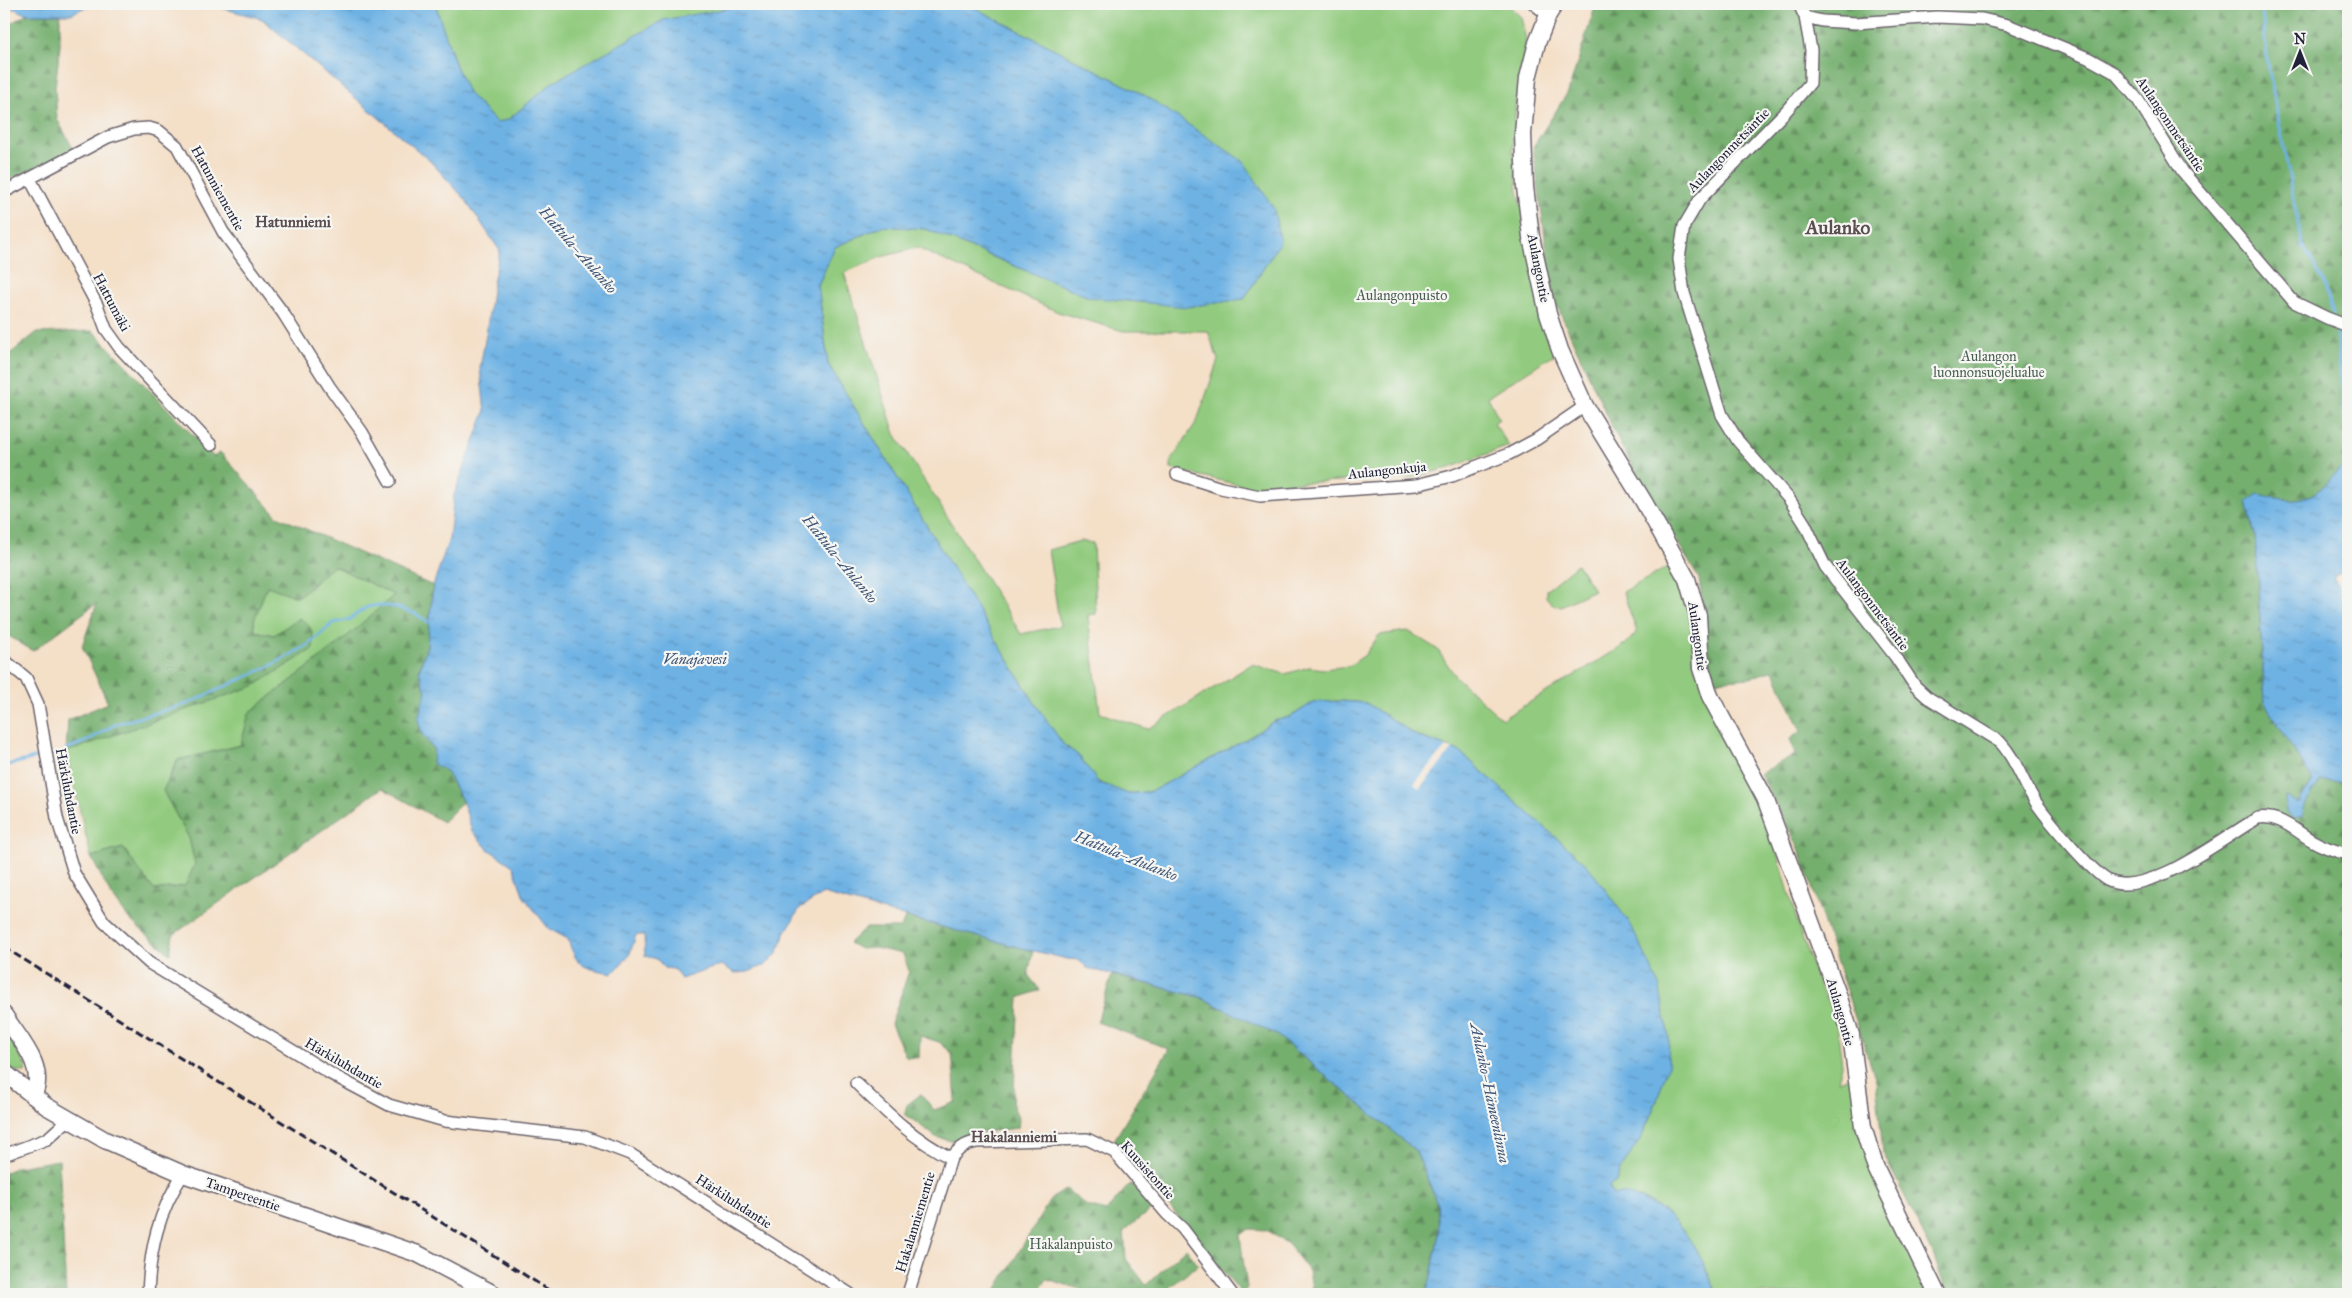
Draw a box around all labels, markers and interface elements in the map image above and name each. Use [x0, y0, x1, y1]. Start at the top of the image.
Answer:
north arrow [2274, 28, 2324, 78]
text: N [2294, 31, 2306, 48]
street label: Aulangonmetsäntie [2132, 73, 2209, 175]
street label: Aulangonmetsäntie [1683, 104, 1773, 197]
street label: Hatunniementie [187, 143, 248, 234]
water label: Hattula–Aulanko [535, 202, 621, 297]
district label: Hatunniemi [255, 213, 332, 231]
district label: Aulanko [1804, 216, 1871, 239]
street label: Aulangontie [1523, 231, 1554, 304]
street label: Hattumäki [89, 270, 134, 334]
park label: Aulangonpuisto [1356, 287, 1447, 304]
park label: Aulangon luonnonsuojelualue [1933, 348, 2045, 381]
street label: Aulangonkuja [1346, 458, 1427, 483]
water label: Hattula–Aulanko [798, 510, 882, 607]
street label: Aulangonmetsäntie [1832, 554, 1913, 654]
street label: Aulangontie [1684, 599, 1711, 672]
water label: Vanajavesi [663, 650, 727, 668]
street label: Härkiluhdantie [52, 747, 85, 836]
water label: Hattula–Aulanko [1071, 827, 1180, 885]
street label: Aulangontie [1822, 975, 1858, 1048]
water label: Aulanko–Hämeenlinna [1466, 1019, 1514, 1165]
street label: Härkiluhdantie [302, 1034, 386, 1093]
district label: Hakalanniemi [971, 1128, 1058, 1146]
street label: Kuusistontie [1117, 1138, 1178, 1203]
street label: Härkiluhdantie [692, 1170, 775, 1232]
street label: Hakalanniementie [892, 1170, 939, 1275]
street label: Tampereentie [203, 1174, 283, 1215]
park label: Hakalanpuisto [1029, 1236, 1113, 1253]

